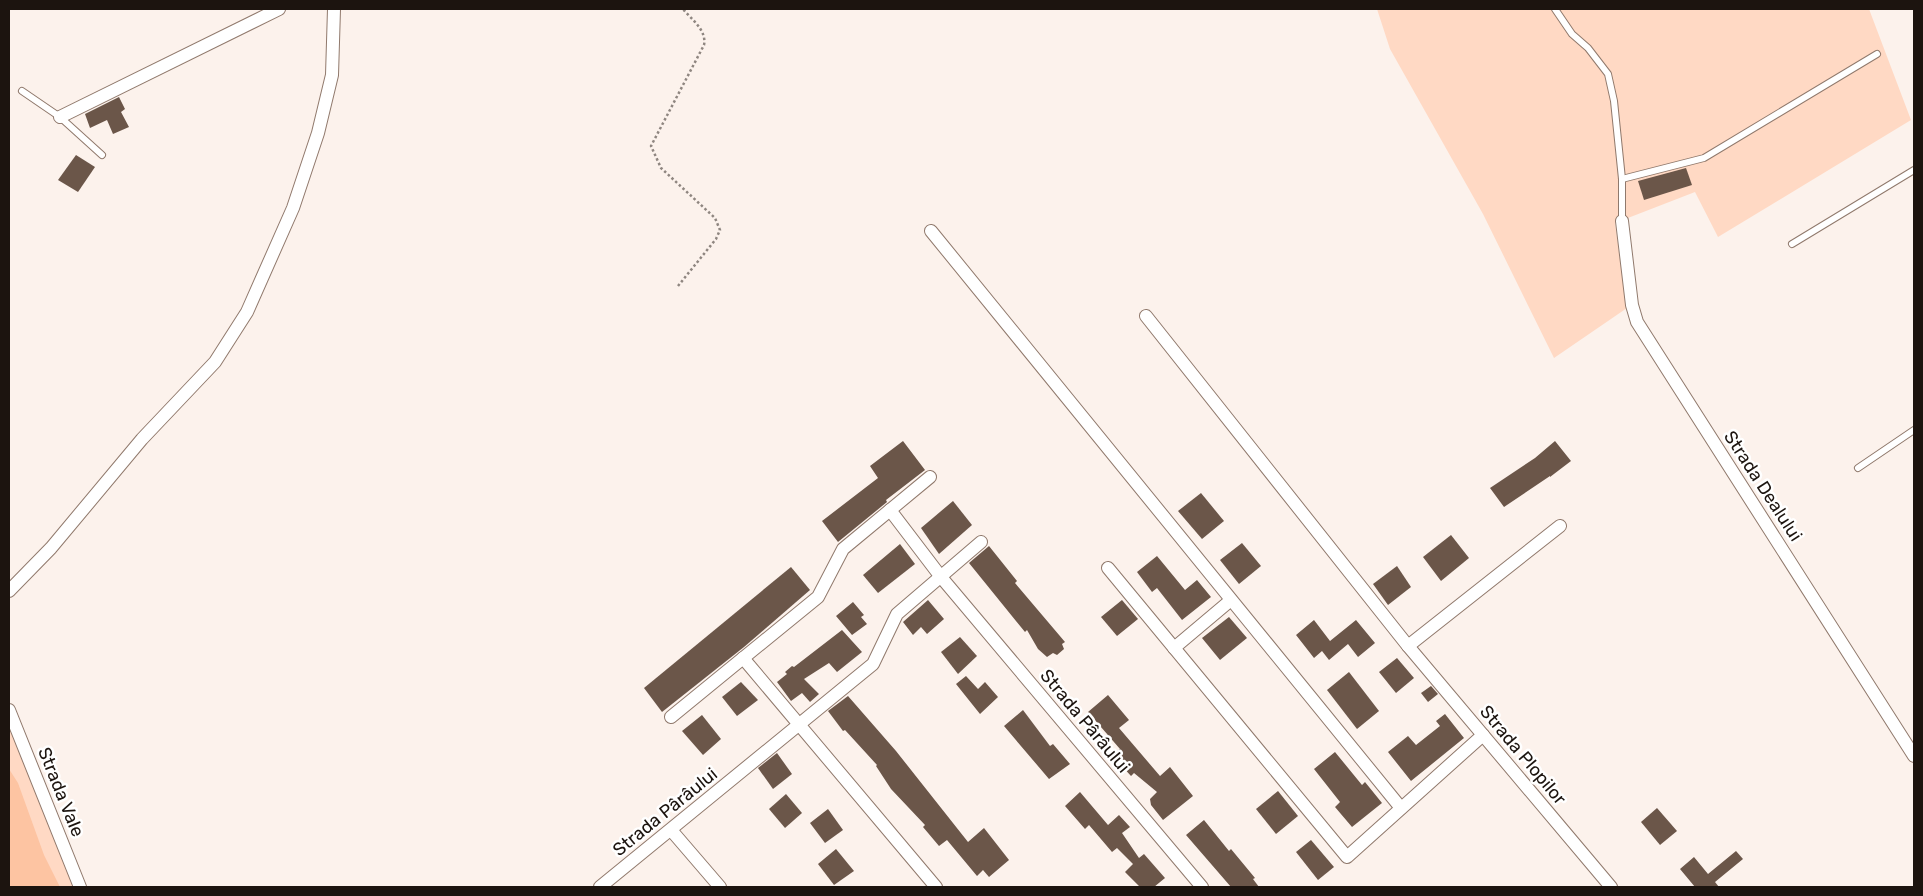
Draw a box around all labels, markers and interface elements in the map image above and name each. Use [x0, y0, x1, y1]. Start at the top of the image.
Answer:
street label: Strada Dealului [1719, 427, 1807, 545]
street label: Strada Pârâului [1035, 665, 1135, 777]
street label: Strada Plopilor [1475, 701, 1571, 809]
street label: Strada Vale [33, 744, 89, 840]
street label: Strada Pârâului [608, 763, 722, 861]

